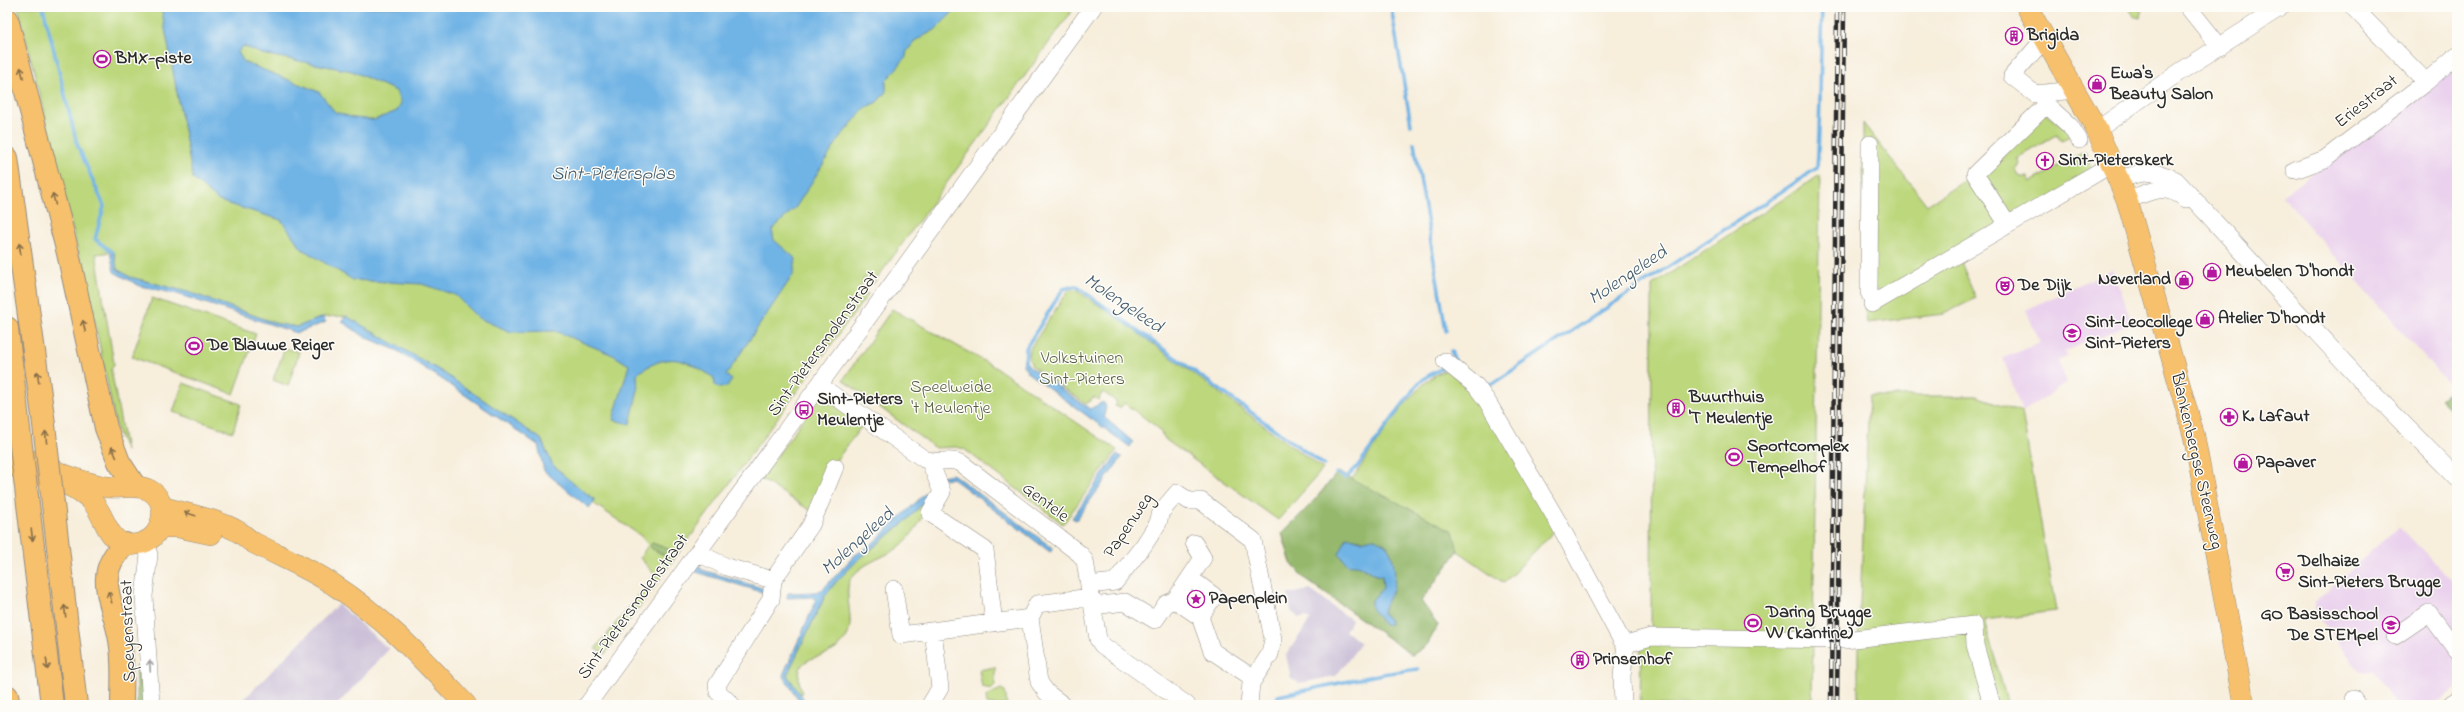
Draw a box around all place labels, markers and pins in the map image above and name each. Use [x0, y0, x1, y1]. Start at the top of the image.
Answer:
place label: Brigida [2026, 23, 2079, 50]
building icon: Brigida [2004, 26, 2024, 46]
place label: BMX-piste [114, 46, 192, 72]
sports icon: BMX-piste [92, 49, 112, 69]
place label: Ewa's Beauty Salon [2109, 61, 2213, 109]
shop icon: Ewa's Beauty Salon [2087, 74, 2107, 94]
place label: Sint-Pieterskerk [2058, 148, 2174, 174]
church icon: Sint-Pieterskerk [2035, 151, 2055, 171]
place label: Meubelen D'hondt [2225, 259, 2355, 285]
shop icon: Meubelen D'hondt [2202, 262, 2222, 282]
place label: Neverland [2098, 267, 2172, 293]
shop icon: Neverland [2174, 270, 2194, 290]
place label: De Dijk [2017, 273, 2073, 299]
theatre icon: De Dijk [1995, 276, 2015, 296]
place label: Atelier D'hondt [2218, 306, 2327, 332]
shop icon: Atelier D'hondt [2195, 309, 2215, 329]
place label: Sint-Leocollege Sint-Pieters [2085, 310, 2194, 357]
school or university icon: Sint-Leocollege Sint-Pieters [2062, 323, 2082, 343]
place label: De Blauwe Reiger [206, 333, 335, 360]
sports icon: De Blauwe Reiger [184, 336, 204, 356]
place label: Buurthuis 'T Meulentje [1688, 385, 1774, 432]
place label: Sint-Pieters Meulentje [817, 387, 903, 434]
building icon: Buurthuis 'T Meulentje [1666, 398, 1686, 418]
bus stop icon: Sint-Pieters Meulentje [794, 400, 814, 420]
place label: K. Lafaut [2242, 404, 2311, 430]
pharmacy icon: K. Lafaut [2219, 407, 2239, 427]
place label: Sportcomplex Tempelhof [1747, 434, 1849, 481]
sports icon: Sportcomplex Tempelhof [1724, 447, 1744, 467]
place label: Papaver [2256, 450, 2316, 476]
shop icon: Papaver [2233, 453, 2253, 473]
place label: Delhaize Sint-Pieters Brugge [2297, 549, 2442, 597]
supermarket icon: Delhaize Sint-Pieters Brugge [2275, 562, 2295, 582]
place label: Papenplein [1209, 586, 1287, 612]
place icon: Papenplein [1186, 589, 1206, 609]
place label: Daring Brugge VV (kantine) [1765, 600, 1872, 647]
place label: GO Basisschool De STEMpel [2261, 602, 2378, 649]
sports icon: Daring Brugge VV (kantine) [1743, 613, 1763, 633]
school or university icon: GO Basisschool De STEMpel [2381, 615, 2401, 635]
place label: Prinsenhof [1593, 647, 1673, 673]
building icon: Prinsenhof [1570, 650, 1590, 670]

